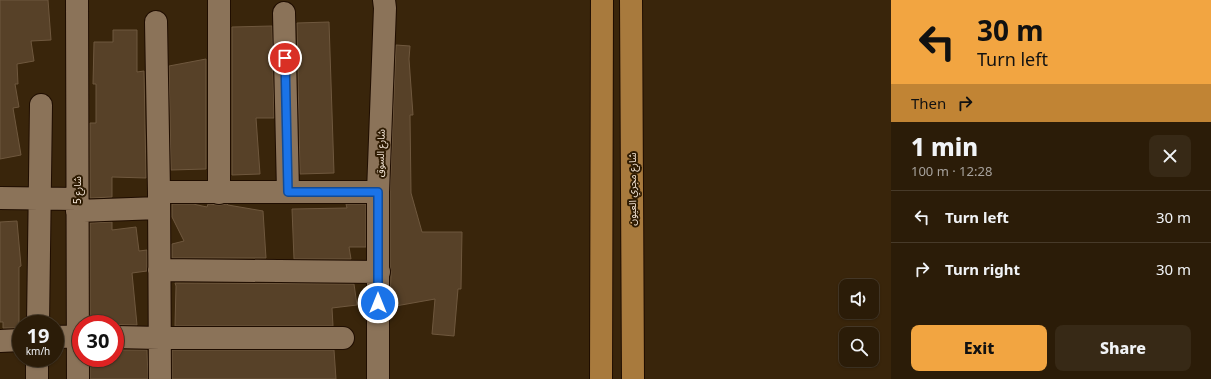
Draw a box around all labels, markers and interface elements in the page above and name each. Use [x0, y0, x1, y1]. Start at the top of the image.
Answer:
text: 30 m [977, 11, 1044, 49]
icon: left [911, 16, 963, 68]
pin [268, 41, 302, 75]
icon: arrive [274, 47, 296, 69]
text: Turn left [977, 47, 1048, 71]
icon: right [954, 92, 976, 114]
text: Then [911, 93, 946, 113]
street label: شارع السوق [372, 129, 389, 177]
text: 1 min [911, 130, 978, 163]
button: close [1149, 135, 1191, 177]
street label: شارع مجري العيون [625, 152, 640, 226]
text: 100 m · 12:28 [911, 162, 992, 180]
street label: شارع 5 [70, 176, 85, 204]
icon: left [911, 206, 933, 228]
text: Turn left [945, 207, 1009, 227]
text: 30 m [1156, 207, 1191, 227]
icon: right [911, 258, 933, 280]
text: Turn right [945, 259, 1020, 279]
text: 30 m [1156, 259, 1191, 279]
map controls [839, 279, 879, 367]
button: sound [839, 279, 879, 319]
position arrow [357, 282, 399, 324]
speed limit sign: 30 [72, 315, 124, 367]
text: 19 [27, 322, 49, 349]
button: Exit [911, 325, 1047, 371]
button: Share [1055, 325, 1191, 371]
button: search [839, 327, 879, 367]
text: km/h [26, 344, 50, 358]

